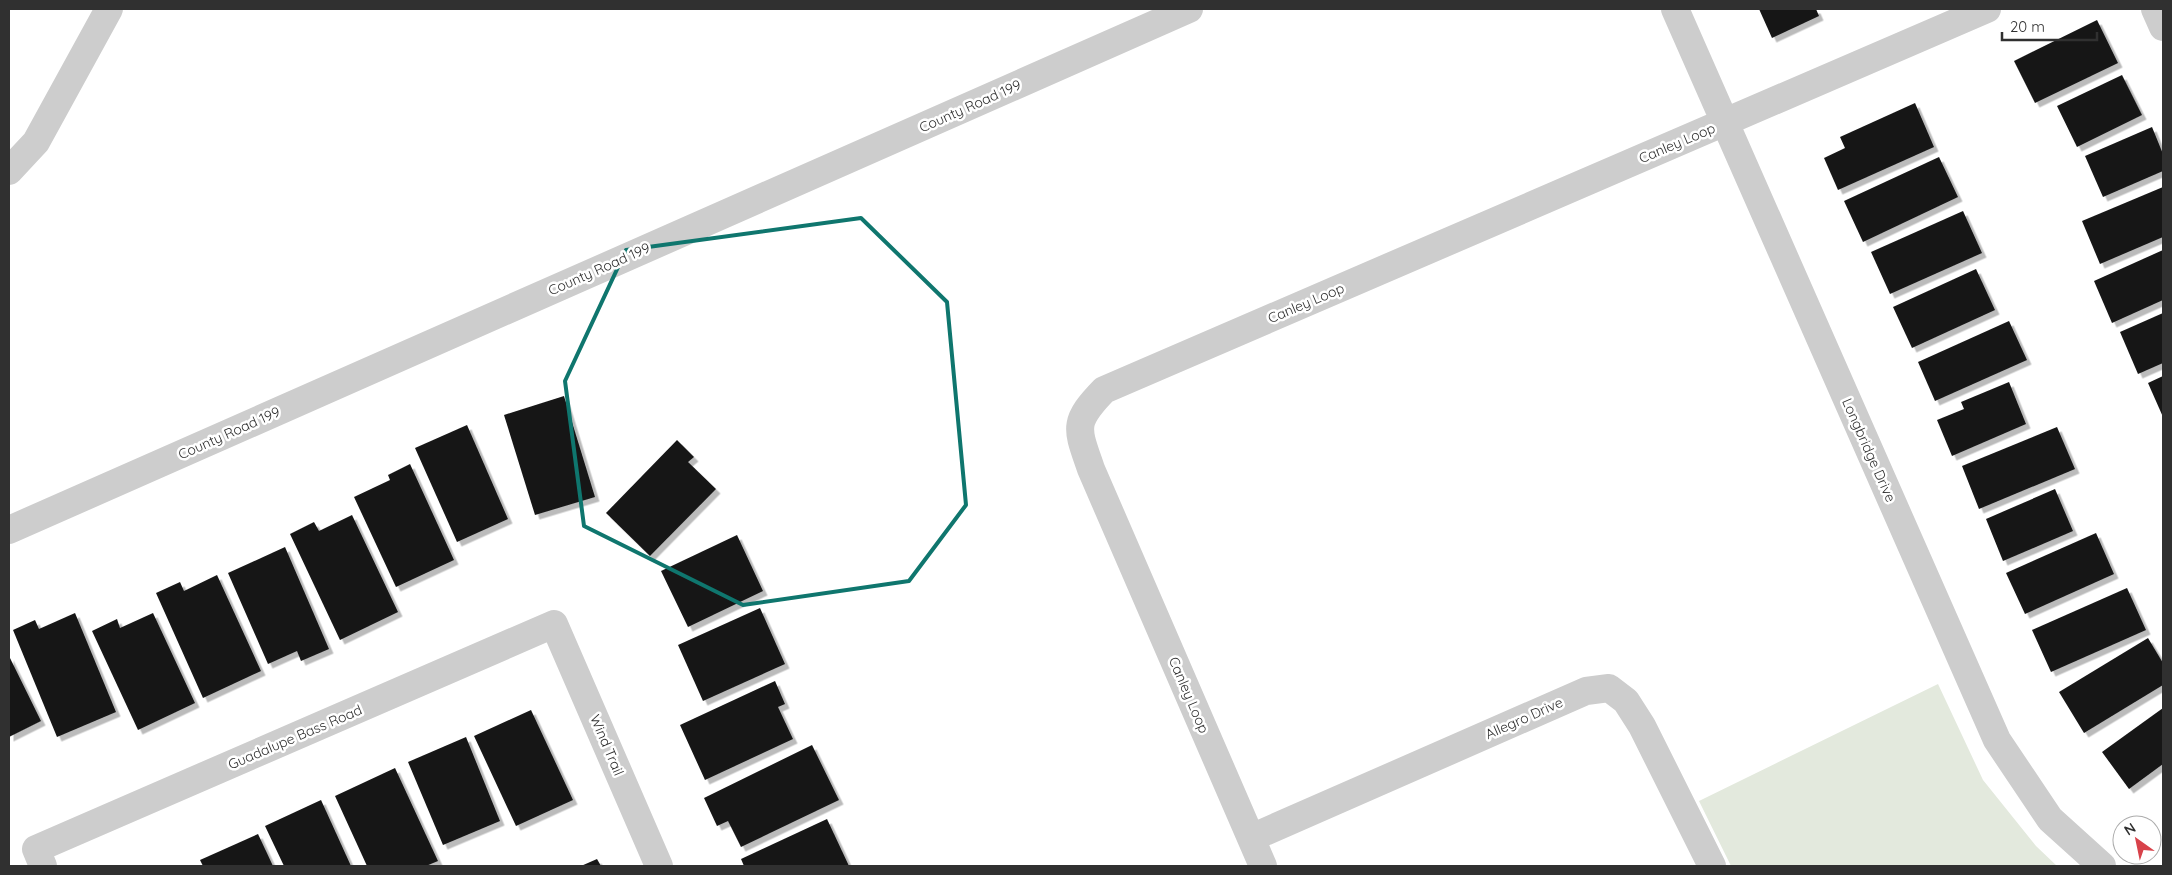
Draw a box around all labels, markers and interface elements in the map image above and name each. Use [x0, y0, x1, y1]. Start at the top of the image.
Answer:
scale bar [2002, 10, 2097, 42]
text: 20 m [2010, 17, 2045, 36]
street label: County Road 199 [916, 75, 1024, 137]
street label: Canley Loop [1636, 119, 1718, 167]
street label: County Road 199 [545, 238, 653, 300]
street label: Canley Loop [1265, 279, 1347, 327]
street label: Longbridge Drive [1838, 395, 1900, 505]
street label: County Road 199 [175, 402, 283, 464]
street label: Canley Loop [1165, 654, 1213, 736]
street label: Allegro Drive [1482, 693, 1566, 743]
street label: Guadalupe Bass Road [225, 701, 365, 773]
street label: Wind Trail [586, 712, 628, 778]
north arrow [2112, 815, 2162, 865]
text: N [2121, 819, 2139, 839]

